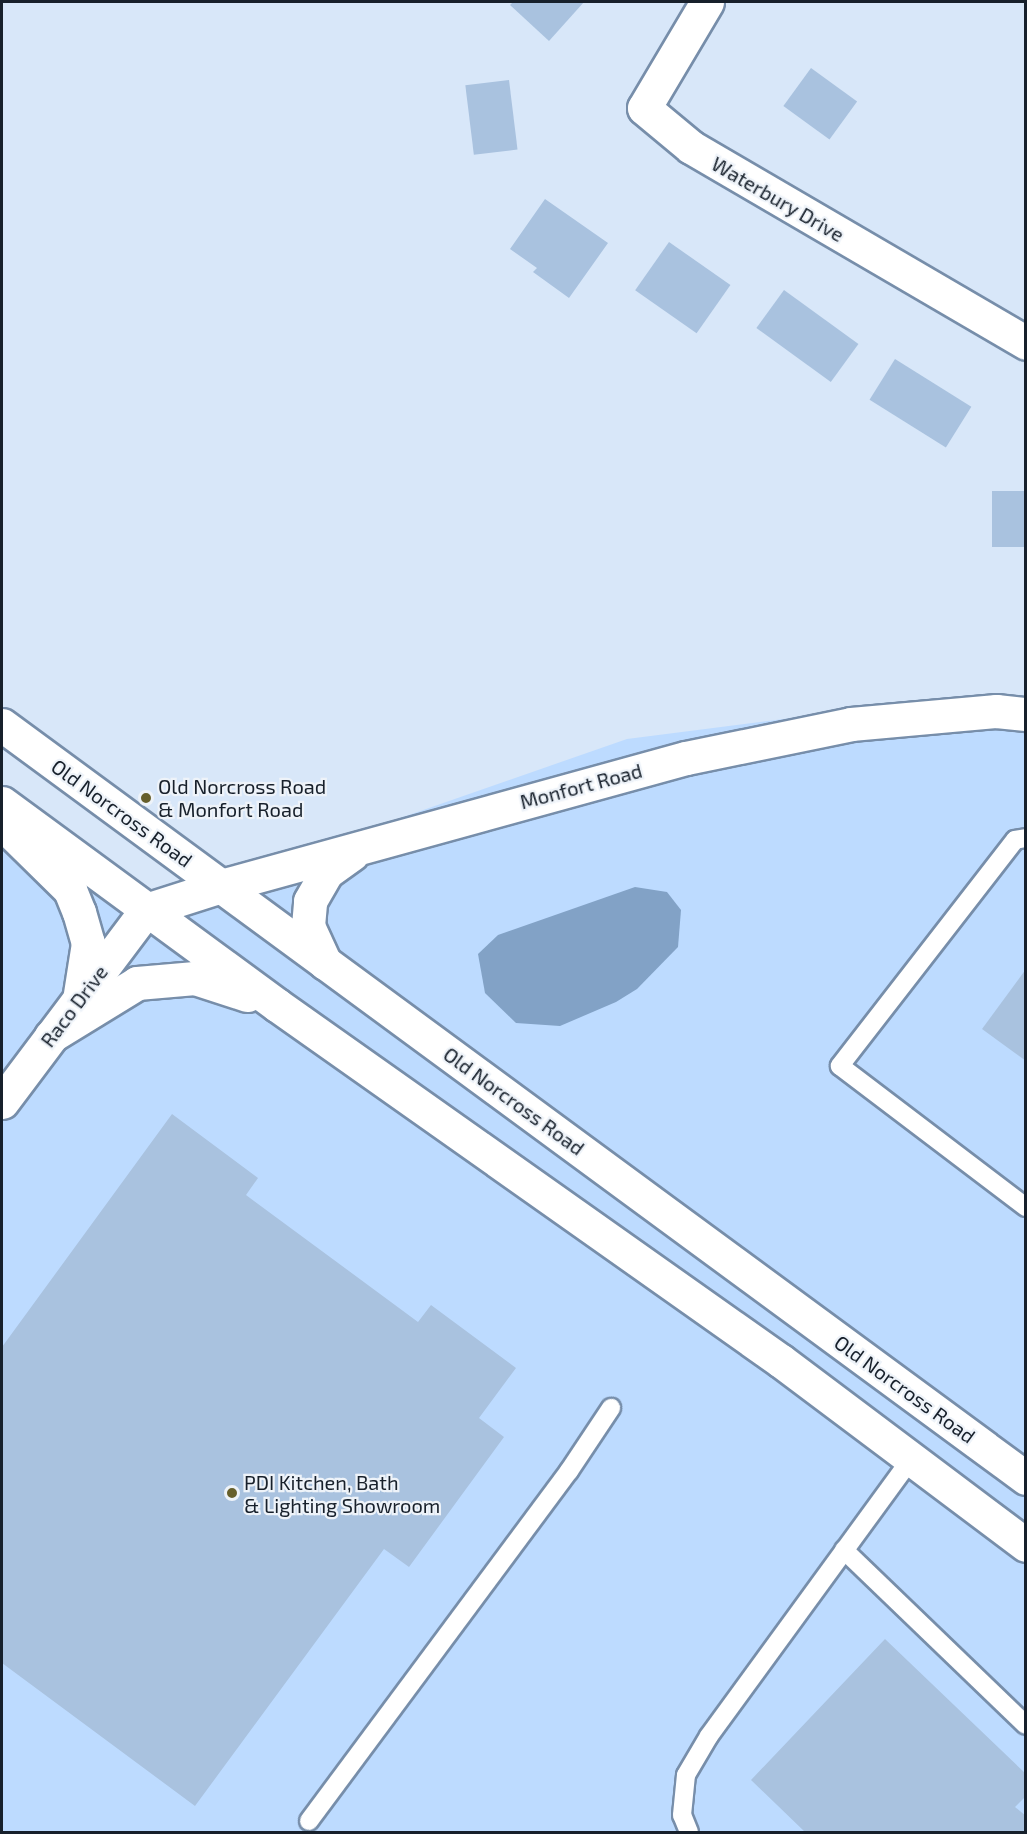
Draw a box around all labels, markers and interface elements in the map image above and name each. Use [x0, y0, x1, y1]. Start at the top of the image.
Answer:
street label: Waterbury Drive [707, 151, 849, 247]
street label: Old Norcross Road [47, 754, 197, 872]
street label: Monfort Road [517, 758, 645, 814]
place label: Old Norcross Road & Monfort Road [158, 774, 326, 821]
marker: Old Norcross Road & Monfort Road [139, 791, 153, 805]
street label: Raco Drive [35, 960, 113, 1052]
street label: Old Norcross Road [439, 1042, 589, 1160]
street label: Old Norcross Road [830, 1330, 980, 1448]
place label: PDI Kitchen, Bath & Lighting Showroom [244, 1470, 440, 1517]
marker: PDI Kitchen, Bath & Lighting Showroom [225, 1486, 239, 1500]

